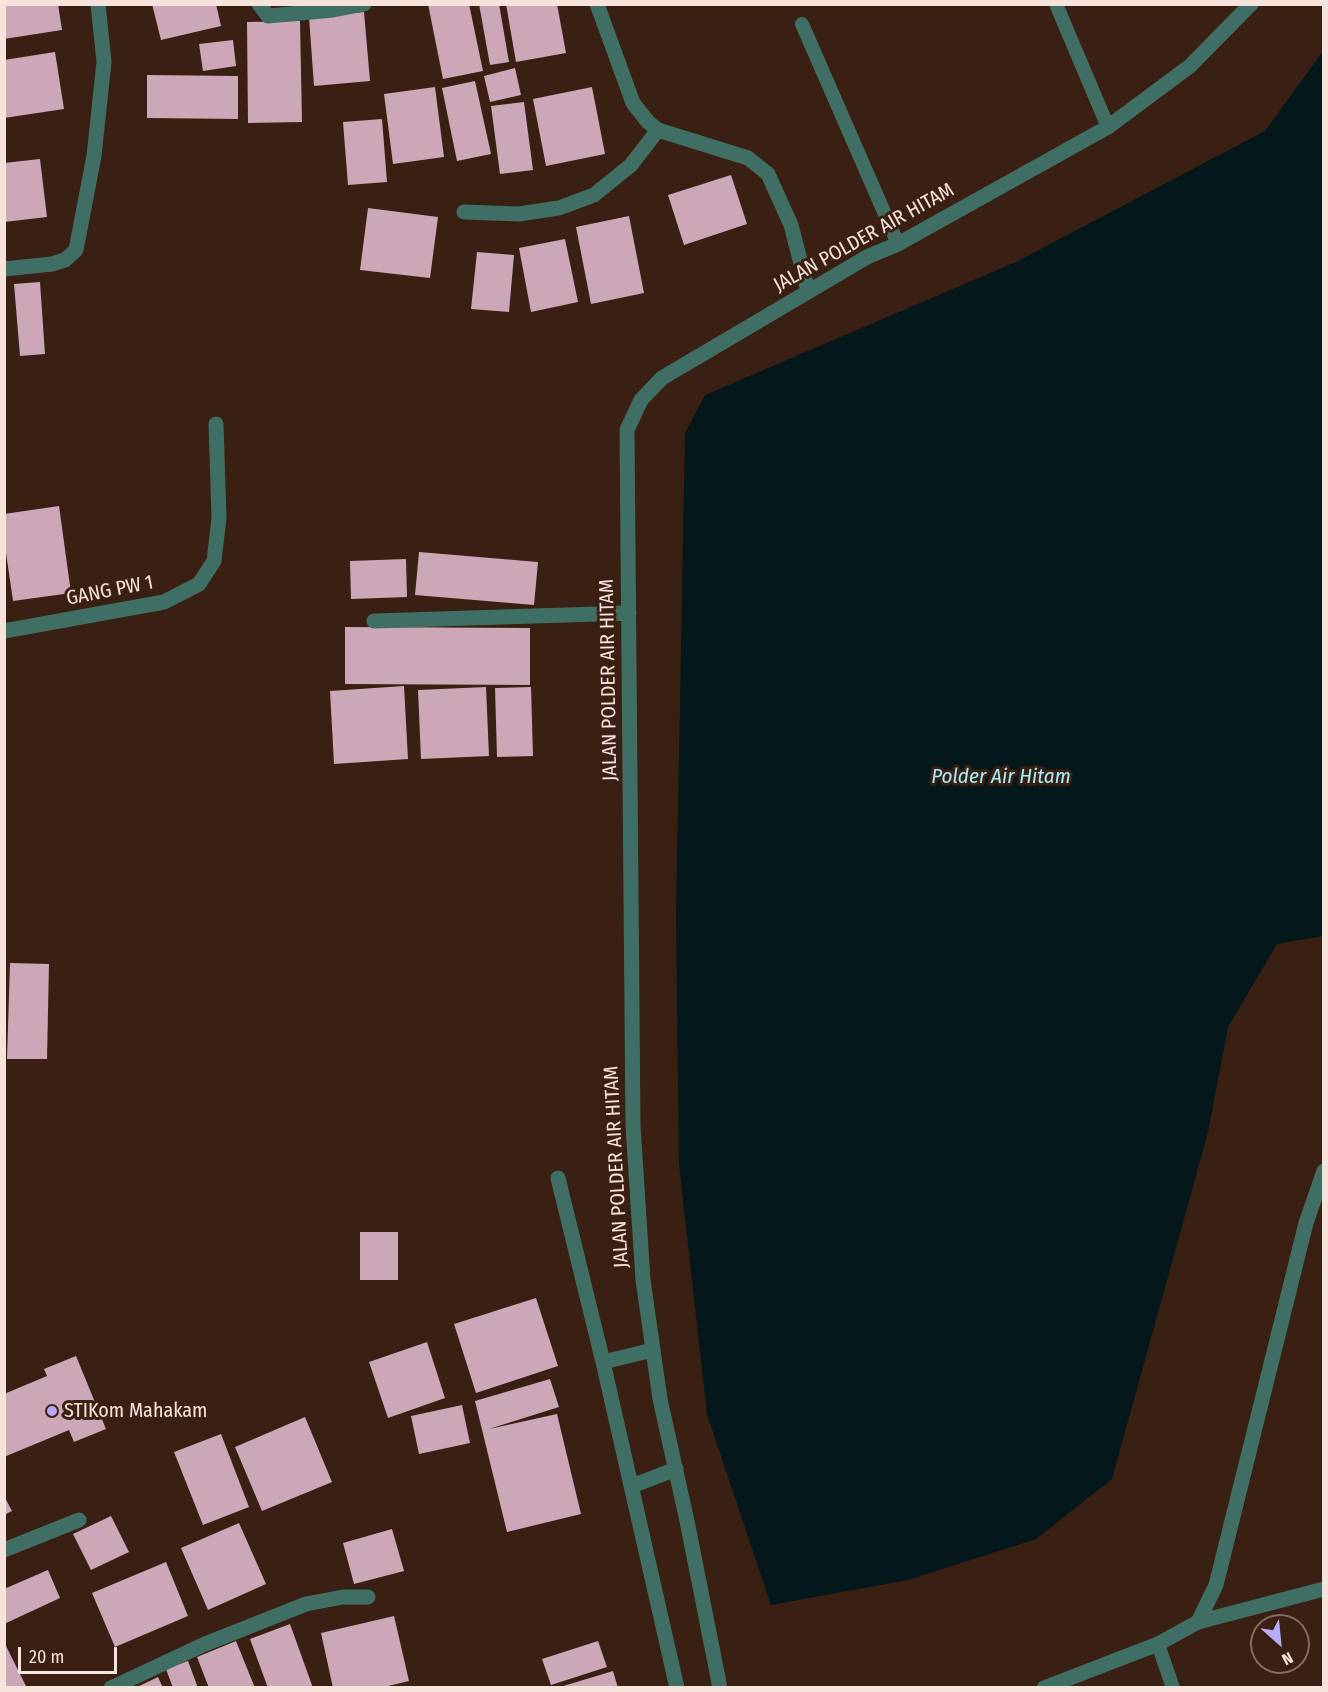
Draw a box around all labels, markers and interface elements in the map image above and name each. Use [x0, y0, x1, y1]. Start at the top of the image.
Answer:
street label: JALAN POLDER AIR HITAM [770, 178, 958, 298]
street label: GANG PW 1 [65, 571, 155, 611]
street label: JALAN POLDER AIR HITAM [595, 579, 623, 781]
water label: Polder Air Hitam [931, 764, 1071, 790]
street label: JALAN POLDER AIR HITAM [600, 1065, 634, 1269]
place label: STIKom Mahakam [64, 1399, 207, 1423]
marker: STIKom Mahakam [45, 1404, 59, 1418]
north arrow [1250, 1614, 1310, 1674]
scale bar [21, 1635, 120, 1673]
text: 20 m [29, 1646, 64, 1668]
text: N [1279, 1648, 1296, 1669]

